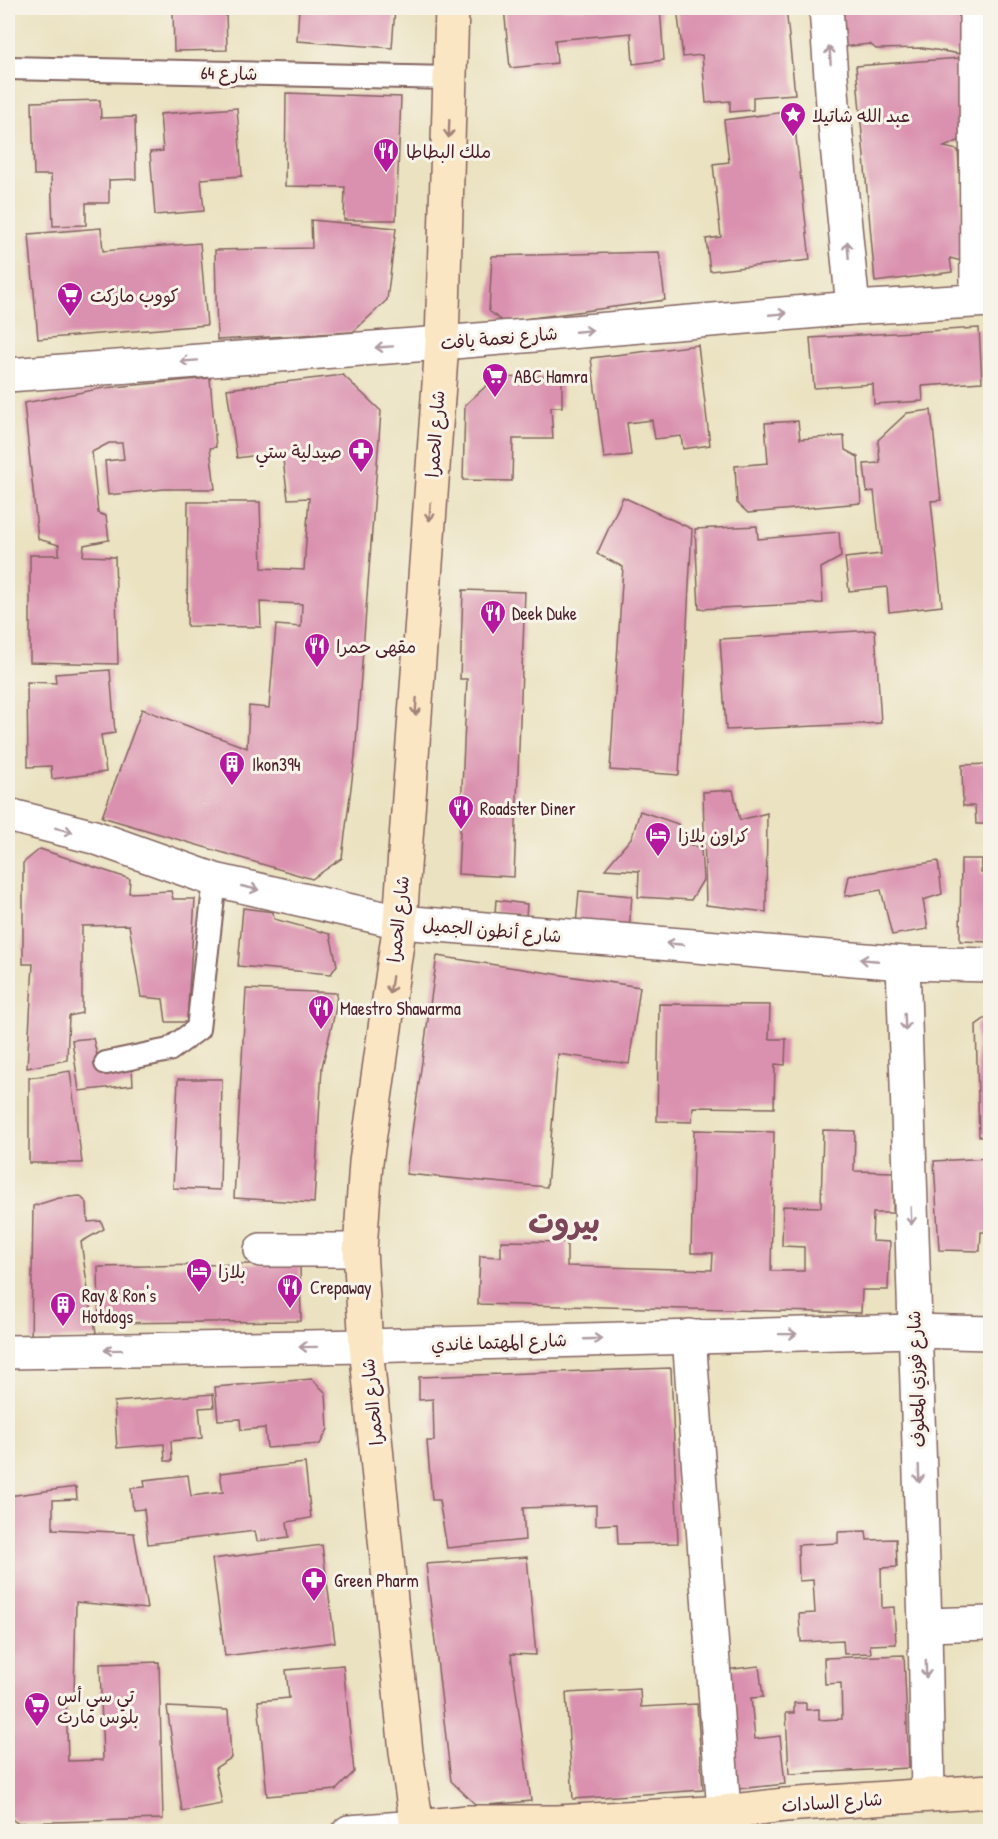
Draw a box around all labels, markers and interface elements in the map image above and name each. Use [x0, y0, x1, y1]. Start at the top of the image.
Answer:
one-way arrow [824, 46, 835, 66]
street label: شارع 64 [200, 60, 258, 86]
place icon: عبد الله شاتيلا [778, 100, 808, 138]
place label: عبد الله شاتيلا [812, 103, 910, 128]
one-way arrow [443, 118, 455, 138]
restaurant icon: ملك البطاطا [371, 136, 401, 174]
place label: ملك البطاطا [406, 139, 491, 164]
one-way arrow [842, 240, 853, 260]
supermarket icon: كووب ماركت [55, 280, 85, 318]
place label: كووب ماركت [90, 283, 179, 308]
one-way arrow [768, 308, 788, 319]
street label: شارع نعمة يافت [439, 320, 559, 356]
one-way arrow [574, 325, 593, 336]
one-way arrow [374, 342, 394, 353]
one-way arrow [180, 356, 200, 367]
supermarket icon: ABC Hamra [480, 361, 510, 399]
place label: ABC Hamra [514, 364, 588, 389]
street label: شارع الحمرا [419, 390, 451, 478]
pharmacy icon: صيدلية ستي [346, 436, 376, 474]
place label: صيدلية ستي [255, 439, 342, 468]
one-way arrow [424, 502, 435, 522]
restaurant icon: Deek Duke [478, 598, 508, 636]
place label: Deek Duke [512, 601, 577, 626]
restaurant icon: مقهى حمرا [302, 631, 332, 669]
place label: مقهى حمرا [336, 634, 416, 659]
one-way arrow [410, 696, 421, 716]
building icon: Ikon394 [217, 749, 247, 787]
place label: Ikon394 [252, 752, 301, 777]
restaurant icon: Roadster Diner [446, 793, 476, 831]
place label: Roadster Diner [480, 796, 576, 821]
hotel icon: كراون بلازا [643, 820, 673, 858]
place label: كراون بلازا [678, 823, 749, 848]
one-way arrow [54, 824, 73, 836]
street label: شارع الحمرا [381, 874, 415, 964]
one-way arrow [240, 883, 259, 894]
street label: شارع أنطون الجميل [421, 911, 563, 949]
one-way arrow [665, 939, 685, 950]
one-way arrow [860, 954, 880, 965]
one-way arrow [385, 974, 396, 994]
restaurant icon: Maestro Shawarma [306, 993, 336, 1031]
place label: Maestro Shawarma [340, 996, 461, 1021]
one-way arrow [899, 1011, 911, 1031]
district label: بيروت [528, 1202, 600, 1242]
one-way arrow [905, 1206, 916, 1226]
hotel icon: بلازا [184, 1256, 214, 1294]
place label: بلازا [218, 1259, 246, 1284]
restaurant icon: Crepaway [275, 1272, 305, 1310]
place label: Crepaway [310, 1275, 372, 1300]
place label: Ray & Ron's Hotdogs [82, 1283, 156, 1329]
building icon: Ray & Ron's Hotdogs [48, 1290, 78, 1328]
street label: شارع فوزي المعلوف [901, 1310, 932, 1448]
street label: شارع المهتما غاندي [431, 1327, 567, 1358]
one-way arrow [777, 1328, 797, 1340]
one-way arrow [582, 1333, 602, 1344]
one-way arrow [298, 1341, 318, 1352]
one-way arrow [103, 1344, 123, 1356]
street label: شارع الحمرا [355, 1357, 389, 1447]
one-way arrow [914, 1464, 925, 1484]
pharmacy icon: Green Pharm [299, 1565, 329, 1603]
place label: Green Pharm [334, 1568, 419, 1593]
one-way arrow [920, 1659, 931, 1679]
place label: تي سي أس بلوس مارت [57, 1683, 139, 1729]
supermarket icon: تي سي أس بلوس مارت [22, 1690, 52, 1728]
street label: شارع السادات [781, 1786, 883, 1818]

